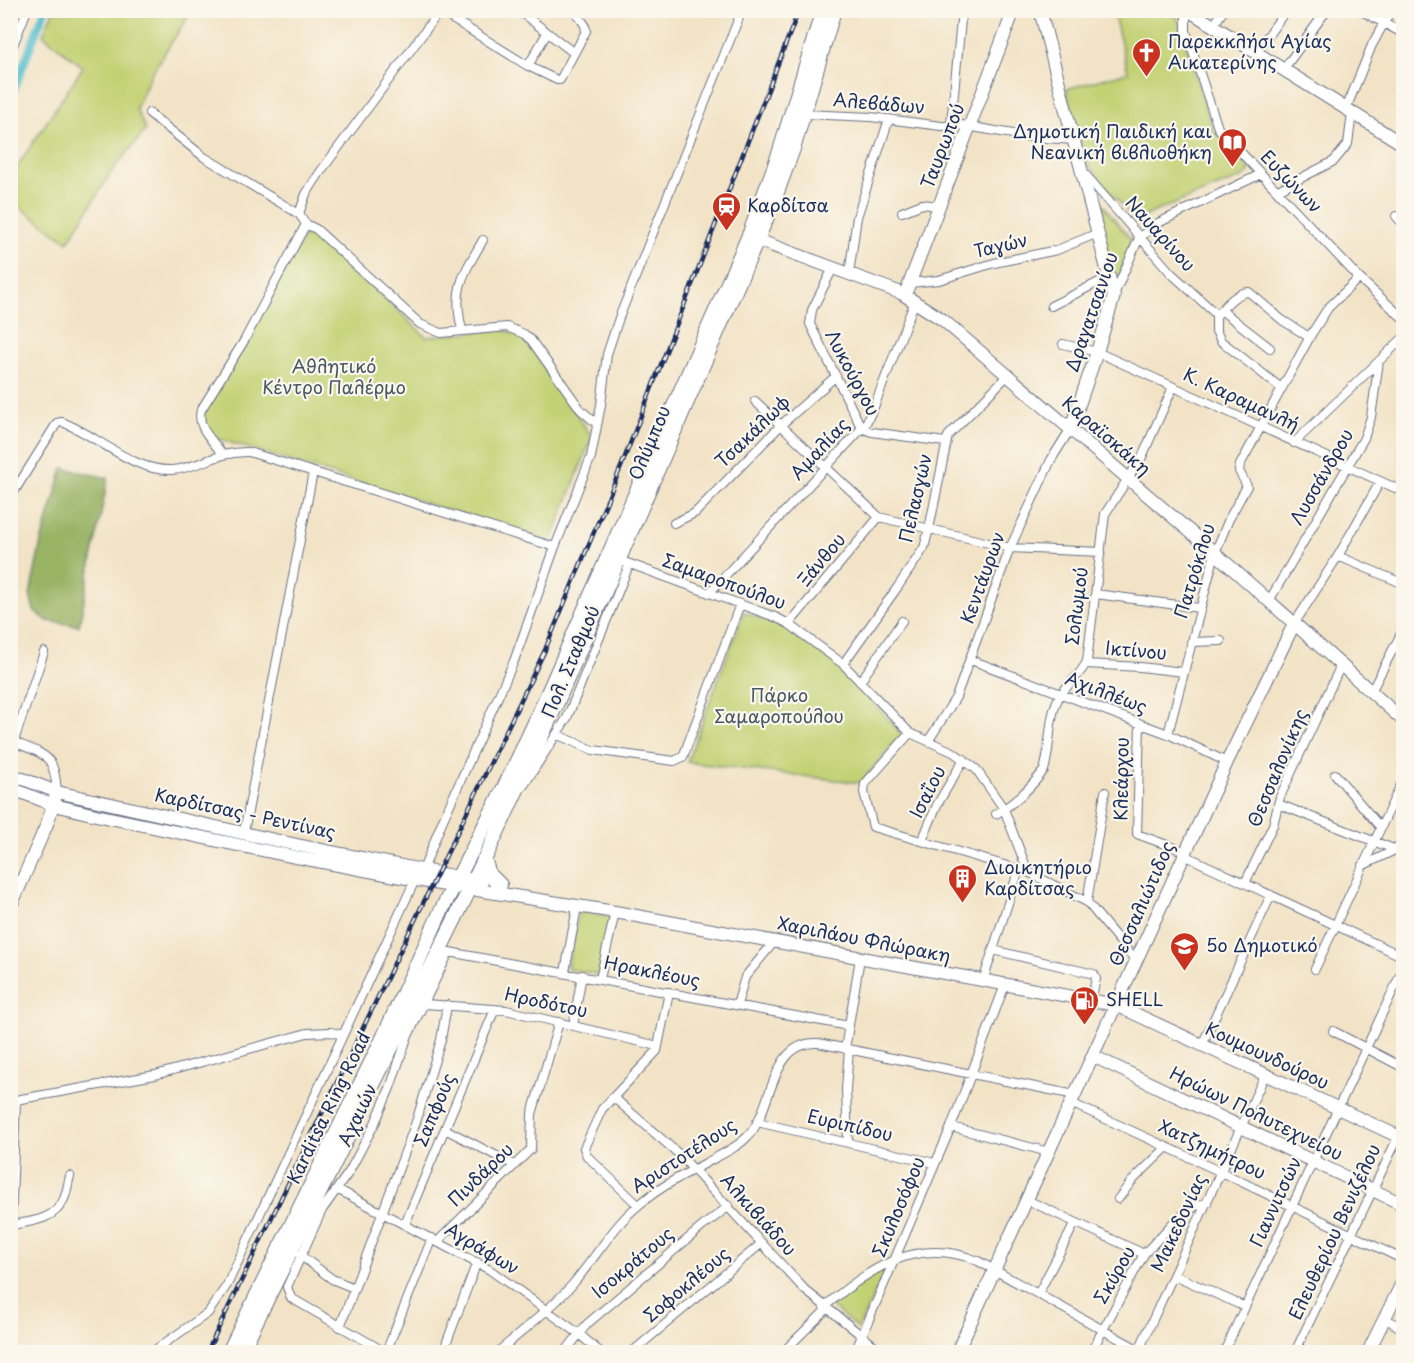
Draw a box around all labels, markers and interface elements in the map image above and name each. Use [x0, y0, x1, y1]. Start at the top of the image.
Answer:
place label: Παρεκκλήσι Αγίας Αικατερίνης [1168, 27, 1332, 75]
church icon: Παρεκκλήσι Αγίας Αικατερίνης [1131, 36, 1163, 78]
street label: Αλεβάδων [832, 85, 926, 120]
street label: Ταυρωπού [913, 99, 970, 192]
place label: Δημοτική Παιδική και Νεανική βιβλιοθήκη [1013, 117, 1212, 165]
library icon: Δημοτική Παιδική και Νεανική βιβλιοθήκη [1217, 126, 1249, 168]
street label: Ευζώνων [1255, 143, 1329, 219]
street label: Ναυαρίνου [1120, 189, 1203, 277]
station icon: Καρδίτσα [710, 190, 742, 232]
place label: Καρδίτσα [747, 191, 829, 218]
street label: Ταγών [971, 225, 1030, 264]
street label: Δραγατσανίου [1057, 248, 1124, 375]
street label: Λυκούργου [819, 324, 887, 420]
park label: Αθλητικό Κέντρο Παλέρμο [262, 352, 406, 400]
street label: Κ. Καραμανλή [1179, 360, 1304, 437]
street label: Τσακάλωφ [708, 388, 795, 474]
street label: Καραϊσκάκη [1057, 389, 1157, 481]
street label: Ολύμπου [621, 401, 676, 484]
street label: Αμαλίας [783, 411, 855, 485]
street label: Λυσσάνδρου [1282, 423, 1359, 529]
street label: Πελασγών [891, 451, 938, 545]
street label: Πατρόκλου [1166, 520, 1221, 622]
street label: Ξάνθου [790, 526, 851, 592]
street label: Κεντάυρων [952, 528, 1011, 627]
street label: Σαμαροπούλου [659, 546, 790, 615]
street label: Σολωμού [1057, 565, 1094, 646]
street label: Πολ. Σταθμού [534, 601, 605, 722]
street label: Ικτίνου [1104, 633, 1168, 666]
street label: Αχιλλέως [1062, 664, 1151, 720]
park label: Πάρκο Σαμαροπούλου [714, 681, 844, 729]
street label: Θεσσαλονίκης [1240, 704, 1314, 831]
street label: Κλεάρχου [1106, 737, 1135, 821]
street label: Ισαΐου [902, 760, 951, 822]
street label: Καρδίτσας - Ρεντίνας [152, 780, 338, 845]
street label: Θεσσαλιώτιδος [1101, 837, 1180, 970]
place label: Διοικητήριο Καρδίτσας [984, 853, 1092, 901]
building icon: Διοικητήριο Καρδίτσας [947, 862, 979, 904]
street label: Χαριλάου Φλώρακη [775, 909, 953, 969]
school or university icon: 5ο Δημοτικό [1169, 930, 1201, 972]
place label: 5ο Δημοτικό [1206, 931, 1318, 958]
street label: Ηρακλέους [602, 948, 703, 993]
street label: Ηροδότου [502, 980, 590, 1024]
fuel station icon: SHELL [1069, 984, 1101, 1026]
place label: SHELL [1106, 985, 1163, 1012]
street label: Κουμουνδούρου [1201, 1014, 1334, 1095]
street label: Karditsa Ring Road [279, 1027, 376, 1188]
street label: Ηρώων Πολυτεχνείου [1165, 1059, 1348, 1166]
street label: Σαπφούς [406, 1068, 461, 1150]
street label: Αχαιών [330, 1078, 383, 1150]
street label: Ευριπίδου [805, 1102, 896, 1147]
street label: Αριστοτέλους [625, 1111, 741, 1199]
street label: Χατζημήτρου [1154, 1112, 1271, 1185]
street label: Πινδάρου [441, 1136, 519, 1212]
street label: Ελευθερίου Βενιζέλου [1281, 1139, 1386, 1324]
street label: Σκυλοσόφου [864, 1152, 931, 1261]
street label: Γιαννιτσών [1242, 1152, 1307, 1251]
street label: Αλκιβιάδου [715, 1167, 804, 1261]
street label: Μακεδονίας [1143, 1169, 1212, 1276]
street label: Αγράφων [441, 1215, 525, 1280]
street label: Ισοκράτους [585, 1220, 679, 1304]
street label: Σοφοκλέους [637, 1240, 735, 1328]
street label: Σκύρου [1086, 1240, 1141, 1308]

